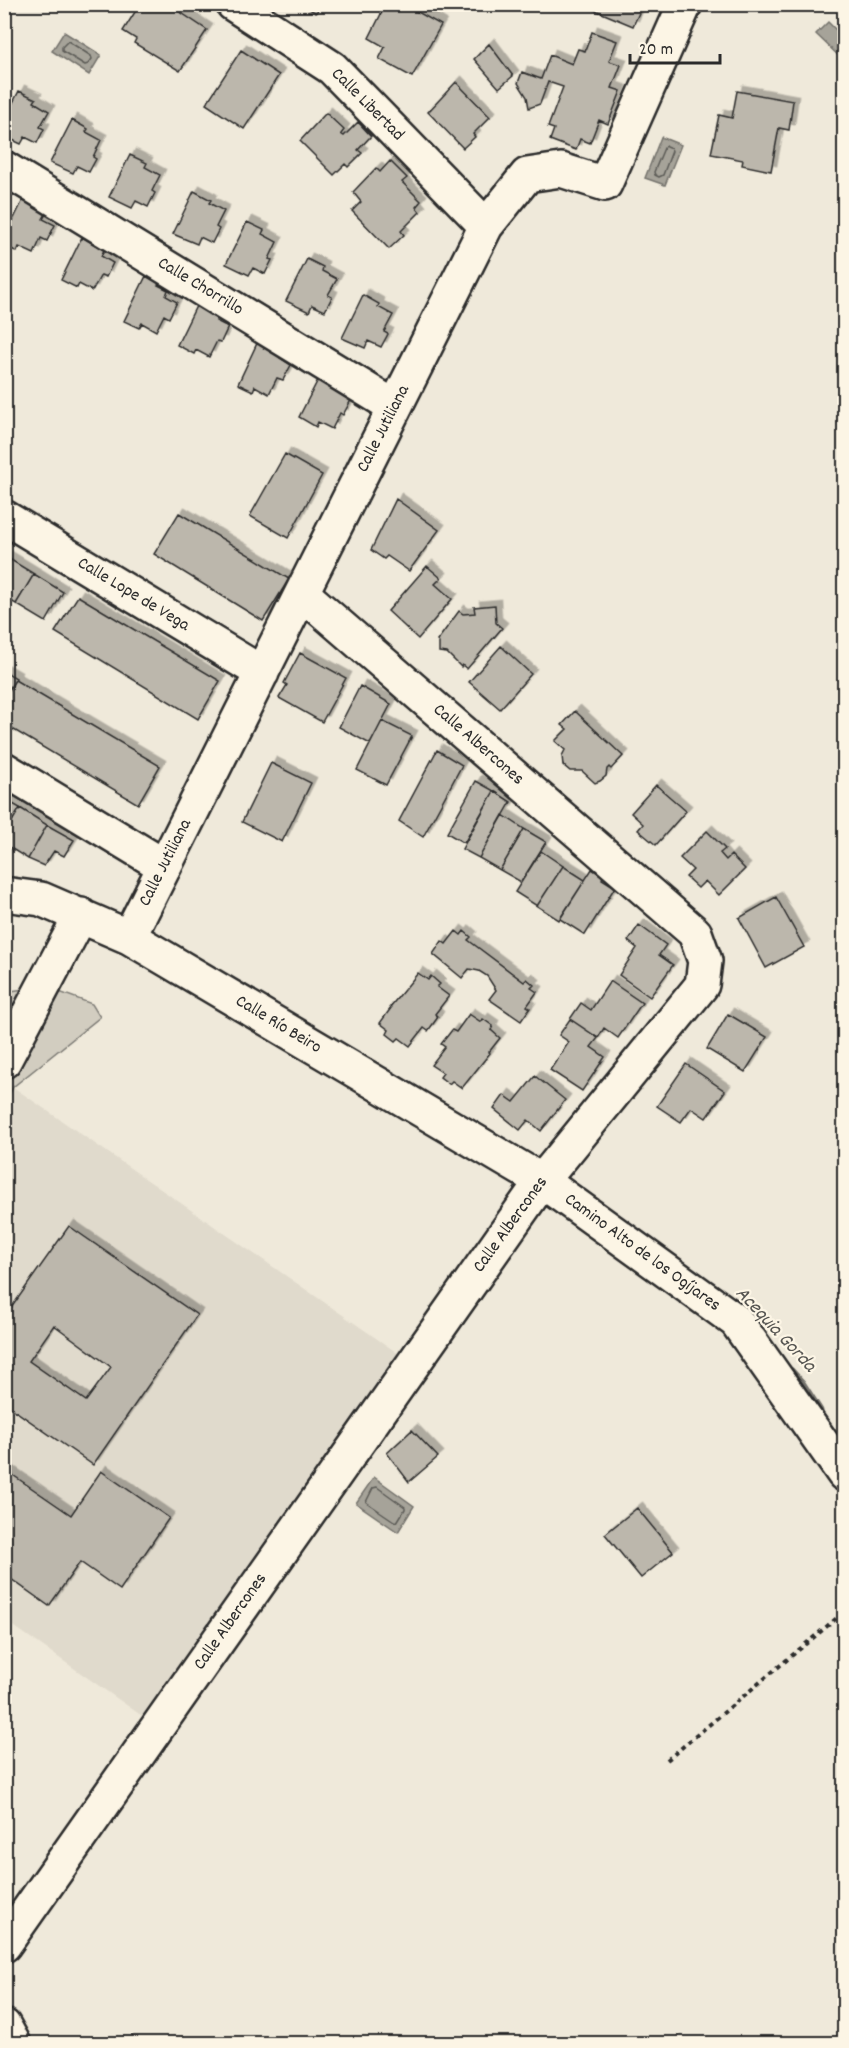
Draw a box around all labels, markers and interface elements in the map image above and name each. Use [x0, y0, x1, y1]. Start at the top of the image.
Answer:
scale bar [630, 27, 720, 65]
text: 20 m [639, 38, 673, 63]
street label: Calle Libertad [325, 63, 409, 147]
street label: Calle Chorrillo [152, 251, 248, 323]
street label: Calle Jutiliana [351, 381, 417, 477]
street label: Calle Lope de Vega [72, 552, 194, 639]
street label: Calle Albercones [427, 698, 529, 792]
street label: Calle Jutiliana [133, 815, 199, 911]
street label: Calle Río Beiro [230, 989, 326, 1061]
street label: Calle Albercones [468, 1172, 554, 1278]
street label: Camino Alto de los Ogíjares [559, 1188, 725, 1318]
water label: Acequia Gorda [728, 1281, 823, 1380]
street label: Calle Albercones [188, 1568, 274, 1676]

